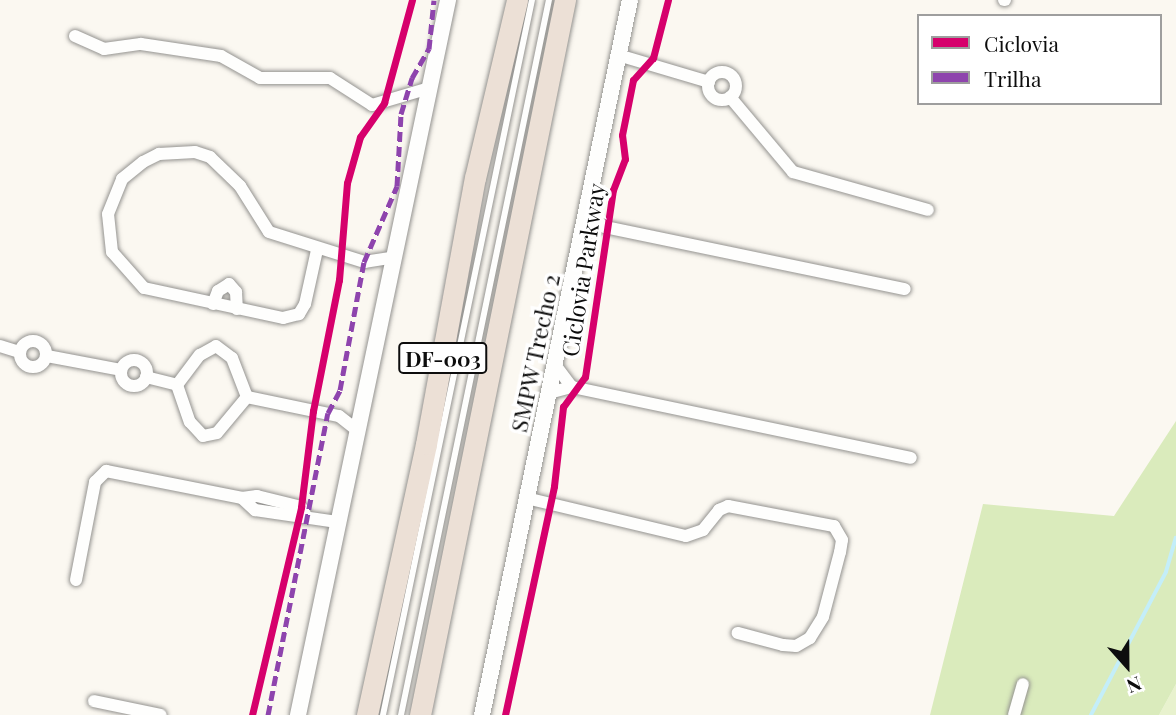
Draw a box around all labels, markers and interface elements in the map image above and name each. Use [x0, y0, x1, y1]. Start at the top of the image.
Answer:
legend [917, 14, 1162, 105]
text: Ciclovia [984, 29, 1059, 57]
text: Trilha [984, 64, 1041, 92]
street label: Ciclovia Parkway [556, 181, 610, 359]
street label: SMPW Trecho 2 [505, 271, 565, 435]
road number: DF-003 [398, 340, 488, 376]
north arrow [1092, 631, 1162, 701]
text: N [1123, 671, 1146, 700]

